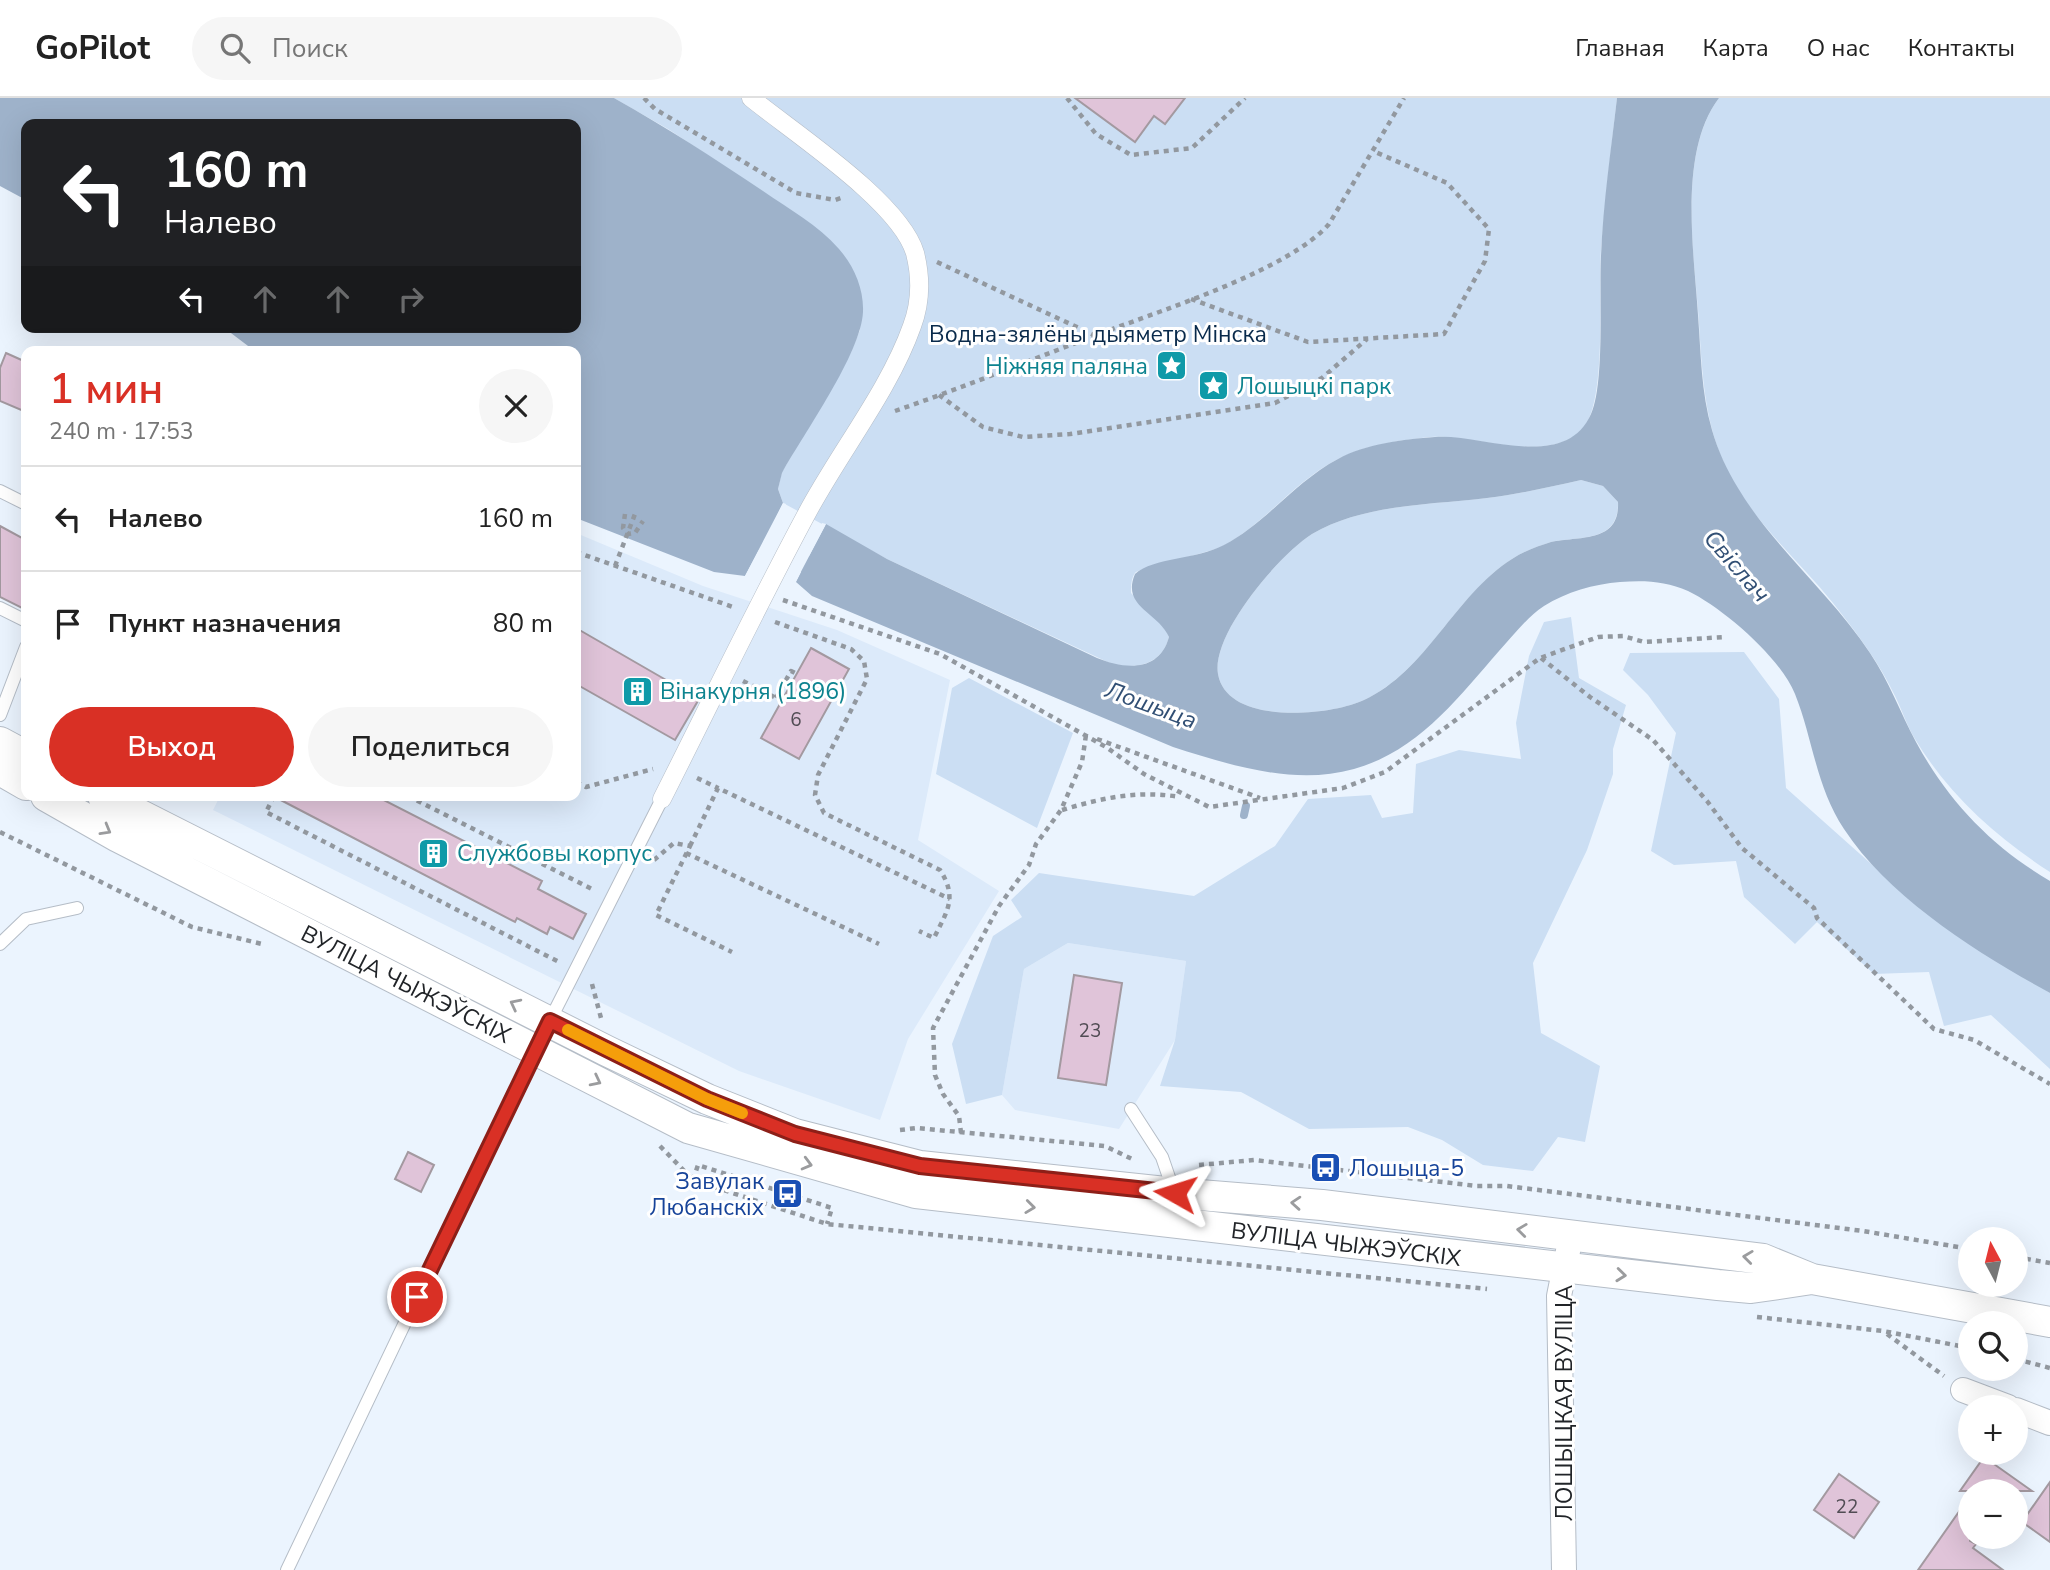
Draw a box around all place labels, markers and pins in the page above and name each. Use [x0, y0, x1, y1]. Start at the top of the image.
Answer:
place icon: Ніжняя паляна [1154, 349, 1188, 383]
place label: Ніжняя паляна [985, 351, 1148, 382]
place icon: Лошыцкі парк [1197, 369, 1231, 403]
place label: Лошыцкі парк [1237, 371, 1392, 402]
building icon: Вінакурня (1896) [620, 674, 654, 708]
place label: Вінакурня (1896) [660, 676, 846, 707]
building icon: Службовы корпус [417, 836, 451, 870]
place label: Службовы корпус [457, 838, 652, 869]
bus stop icon: Лошыца-5 [1309, 1151, 1343, 1185]
place label: Лошыца-5 [1349, 1153, 1464, 1184]
place label: Завулак Любанскіх [650, 1166, 765, 1223]
bus stop icon: Завулак Любанскіх [770, 1177, 804, 1211]
pin [387, 1267, 447, 1327]

